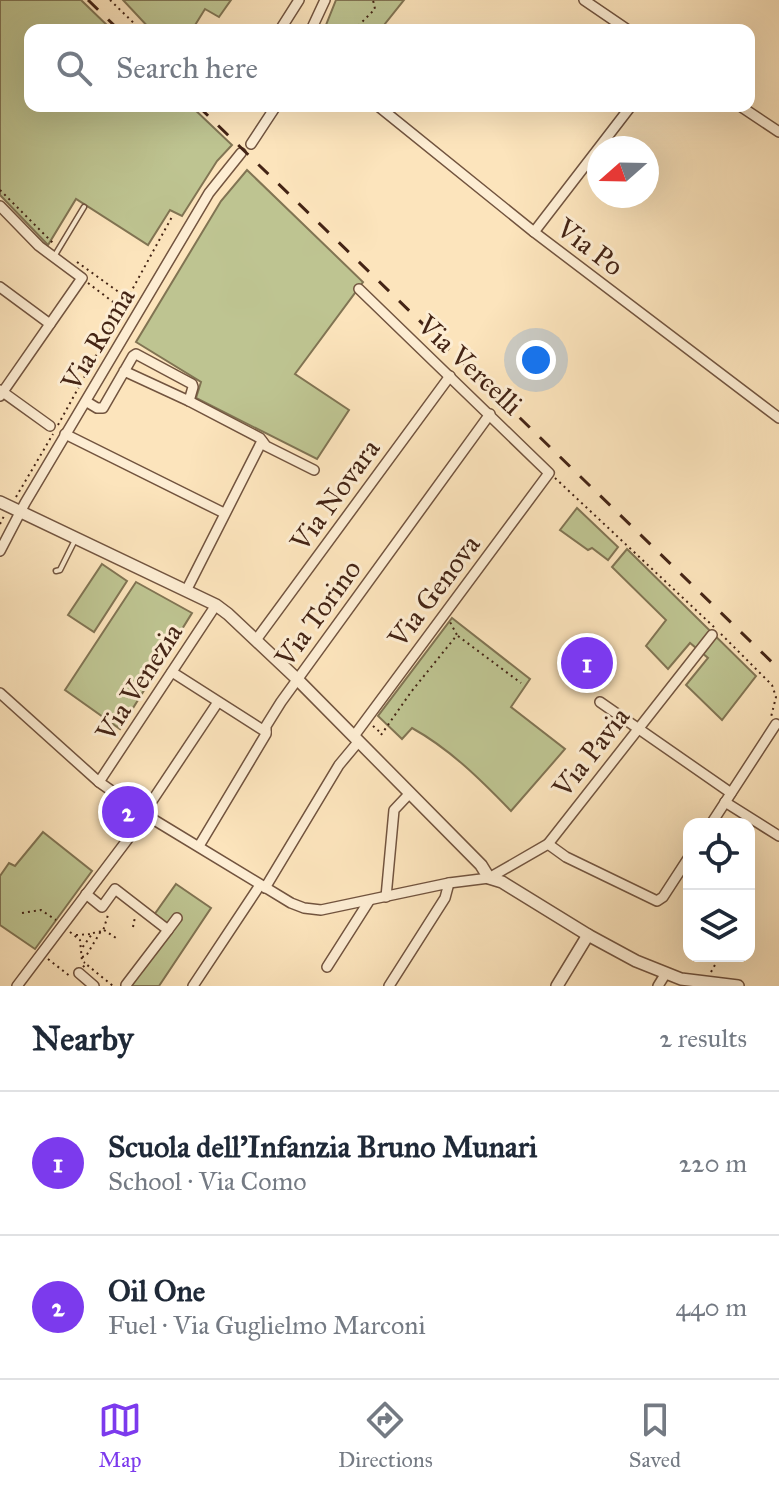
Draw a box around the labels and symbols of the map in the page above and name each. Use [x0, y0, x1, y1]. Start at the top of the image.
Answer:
north arrow [587, 136, 659, 208]
street label: Via Po [549, 210, 630, 283]
street label: Via Roma [53, 281, 142, 398]
street label: Via Vercelli [409, 307, 530, 423]
your location [516, 340, 556, 380]
street label: Via Novara [282, 432, 387, 559]
street label: Via Genova [380, 528, 488, 655]
street label: Via Torino [267, 553, 369, 674]
street label: Via Venezia [87, 616, 190, 748]
pin: 1 [561, 633, 613, 693]
street label: Via Pavia [544, 700, 637, 805]
pin: 2 [102, 782, 154, 842]

